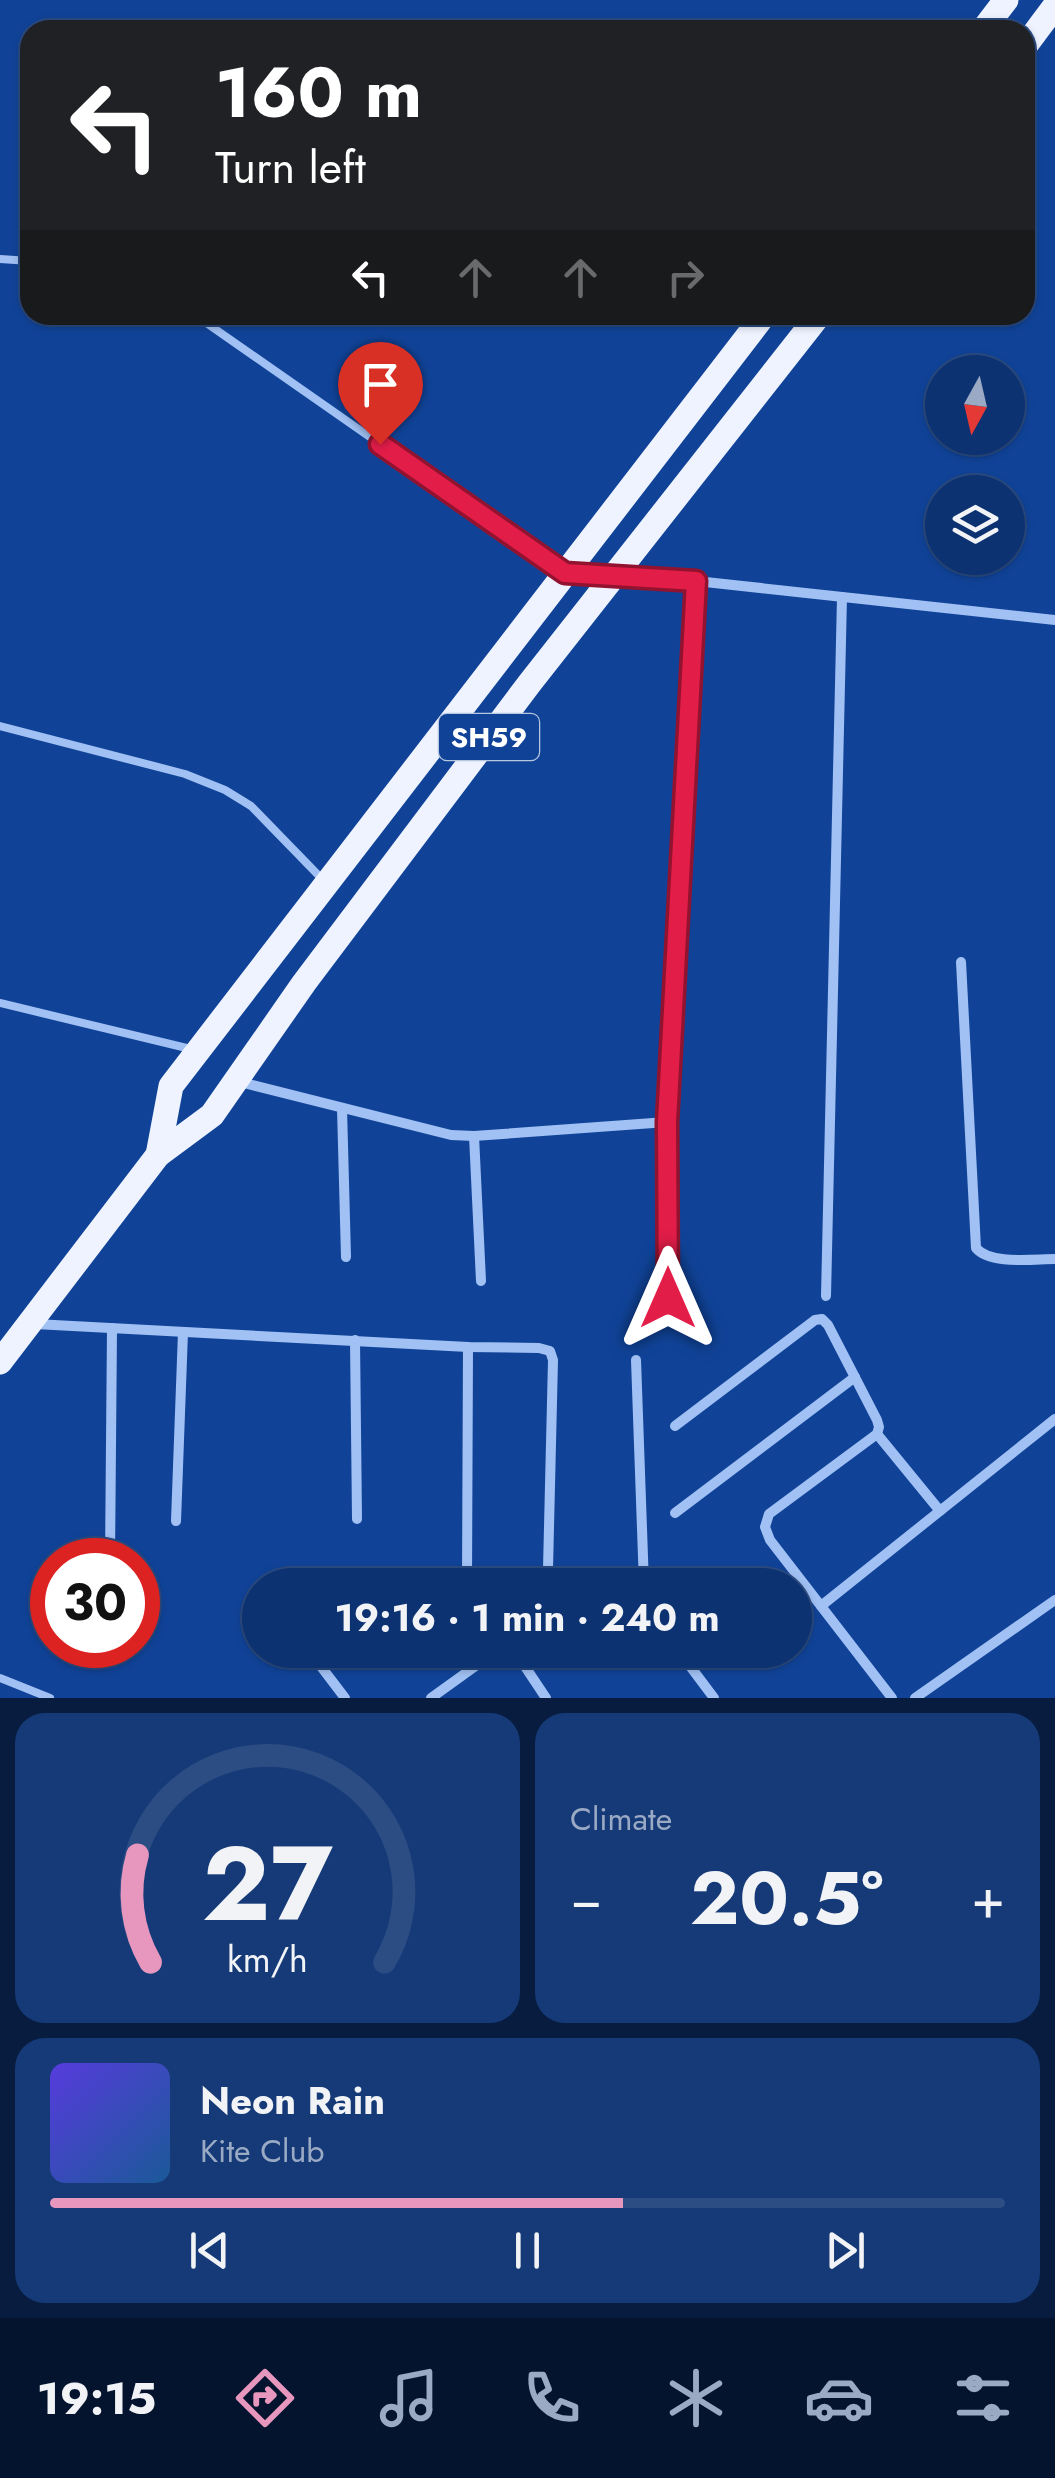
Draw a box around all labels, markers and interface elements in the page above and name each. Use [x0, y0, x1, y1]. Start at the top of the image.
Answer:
text: 160 m [215, 42, 422, 143]
icon: left [50, 60, 180, 190]
text: Turn left [215, 135, 366, 200]
icon: left [343, 250, 398, 305]
icon: ahead [448, 250, 503, 305]
icon: ahead [553, 250, 608, 305]
icon: right [658, 250, 713, 305]
pin [338, 342, 423, 445]
north arrow [925, 355, 1025, 455]
map controls [925, 355, 1025, 575]
icon: arrive [353, 357, 408, 412]
button: layers [925, 475, 1025, 575]
road number: SH59 [439, 714, 539, 760]
position arrow [616, 1246, 720, 1350]
speed limit sign: 30 [30, 1538, 160, 1668]
text: 19:16 · 1 min · 240 m [334, 1590, 720, 1645]
text: Climate [570, 1796, 672, 1842]
text: 27 [202, 1809, 333, 1959]
text: 20.5° [690, 1844, 884, 1952]
text: − [570, 1859, 602, 1939]
text: + [971, 1859, 1005, 1939]
text: km/h [227, 1934, 308, 1985]
text: Neon Rain [200, 2073, 385, 2128]
text: Kite Club [200, 2128, 324, 2174]
icon: previous [182, 2223, 237, 2278]
icon: pause [500, 2223, 555, 2278]
icon: next [818, 2223, 873, 2278]
icon: directions [230, 2363, 300, 2433]
icon: music [374, 2363, 444, 2433]
icon: phone [517, 2363, 587, 2433]
icon: climate [661, 2363, 731, 2433]
icon: car [804, 2363, 874, 2433]
icon: filters [948, 2363, 1018, 2433]
text: 19:15 [37, 2366, 156, 2431]

